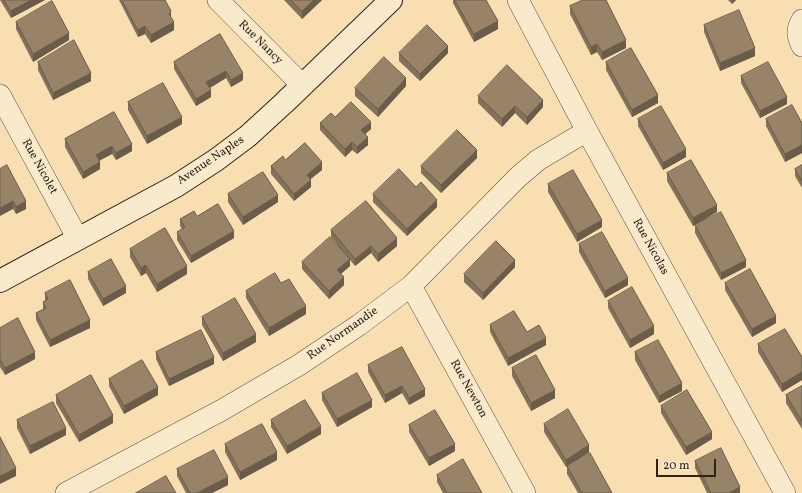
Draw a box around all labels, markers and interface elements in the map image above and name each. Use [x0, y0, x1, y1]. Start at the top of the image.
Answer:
street label: Rue Nancy [235, 18, 285, 68]
street label: Avenue Naples [175, 133, 247, 189]
street label: Rue Nicolet [18, 137, 60, 197]
street label: Rue Nicolas [629, 216, 671, 278]
street label: Rue Normandie [305, 304, 381, 364]
street label: Rue Newton [446, 357, 490, 421]
scale bar [658, 451, 718, 477]
text: 20 m [663, 458, 690, 474]

